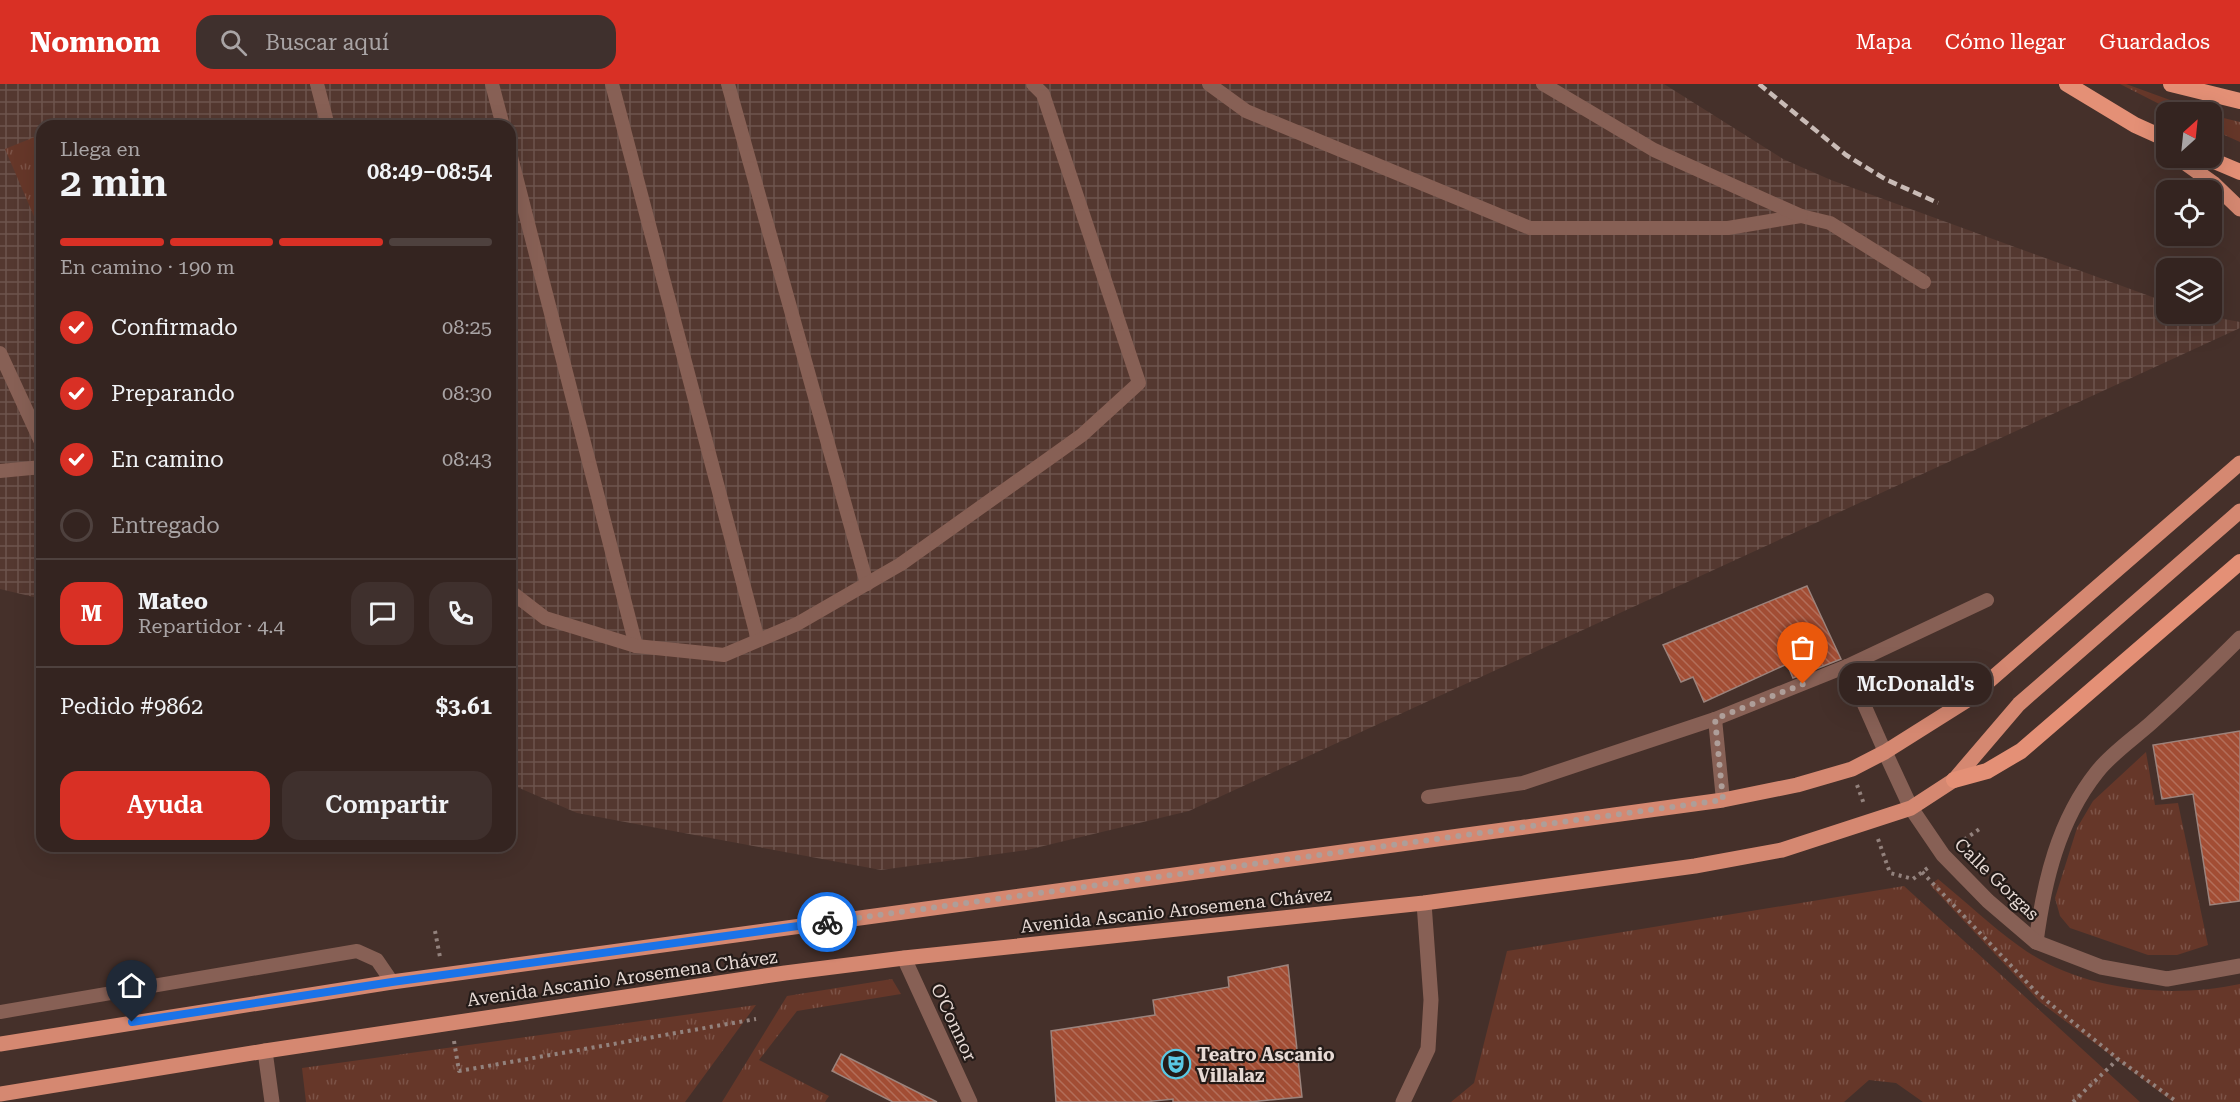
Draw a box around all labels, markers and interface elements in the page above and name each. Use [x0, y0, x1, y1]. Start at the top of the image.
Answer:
search box [196, 15, 616, 69]
text: Nomnom [30, 26, 160, 59]
icon: search [217, 26, 250, 59]
text: Buscar aquí [265, 30, 389, 55]
text: Mapa [1856, 30, 1912, 54]
text: Cómo llegar [1945, 30, 2066, 54]
text: Guardados [2099, 30, 2210, 54]
north arrow [2156, 102, 2222, 168]
map controls [2156, 102, 2222, 324]
text: Llega en [60, 137, 140, 161]
text: 08:49–08:54 [367, 159, 492, 184]
text: 2 min [60, 160, 167, 206]
button: locate [2156, 180, 2222, 246]
text: En camino · 190 m [60, 255, 235, 279]
button: layers [2156, 258, 2222, 324]
icon: check [60, 311, 93, 344]
text: Confirmado [111, 315, 238, 340]
text: 08:25 [442, 315, 492, 339]
icon: check [60, 377, 93, 410]
text: Preparando [111, 381, 235, 406]
text: 08:30 [442, 381, 492, 405]
icon: check [60, 443, 93, 476]
text: En camino [111, 447, 224, 472]
text: 08:43 [442, 447, 492, 471]
text: Entregado [111, 513, 220, 538]
button: chat [351, 582, 414, 645]
button: phone [429, 582, 492, 645]
text: Mateo [138, 589, 208, 614]
text: M [81, 601, 102, 626]
text: Repartidor · 4.4 [138, 614, 285, 638]
pin [1777, 622, 1828, 684]
icon: bag [1786, 631, 1819, 664]
callout: McDonald's [1839, 663, 1992, 705]
text: McDonald's [1857, 672, 1974, 696]
text: Pedido #9862 [60, 694, 203, 719]
text: $3.61 [436, 694, 492, 719]
button: Ayuda [60, 771, 270, 840]
button: Compartir [282, 771, 492, 840]
street label: Calle Gorgas [1950, 834, 2044, 924]
street label: Avenida Ascanio Arosemena Chávez [1019, 883, 1333, 937]
courier [797, 892, 857, 952]
icon: bike [811, 906, 844, 939]
street label: Avenida Ascanio Arosemena Chávez [466, 946, 779, 1010]
pin [106, 960, 157, 1022]
icon: home [115, 969, 148, 1002]
street label: O'Connor [927, 980, 981, 1064]
place label: Teatro Ascanio Villalaz [1197, 1044, 1335, 1086]
theatre icon: Teatro Ascanio Villalaz [1160, 1048, 1192, 1080]

